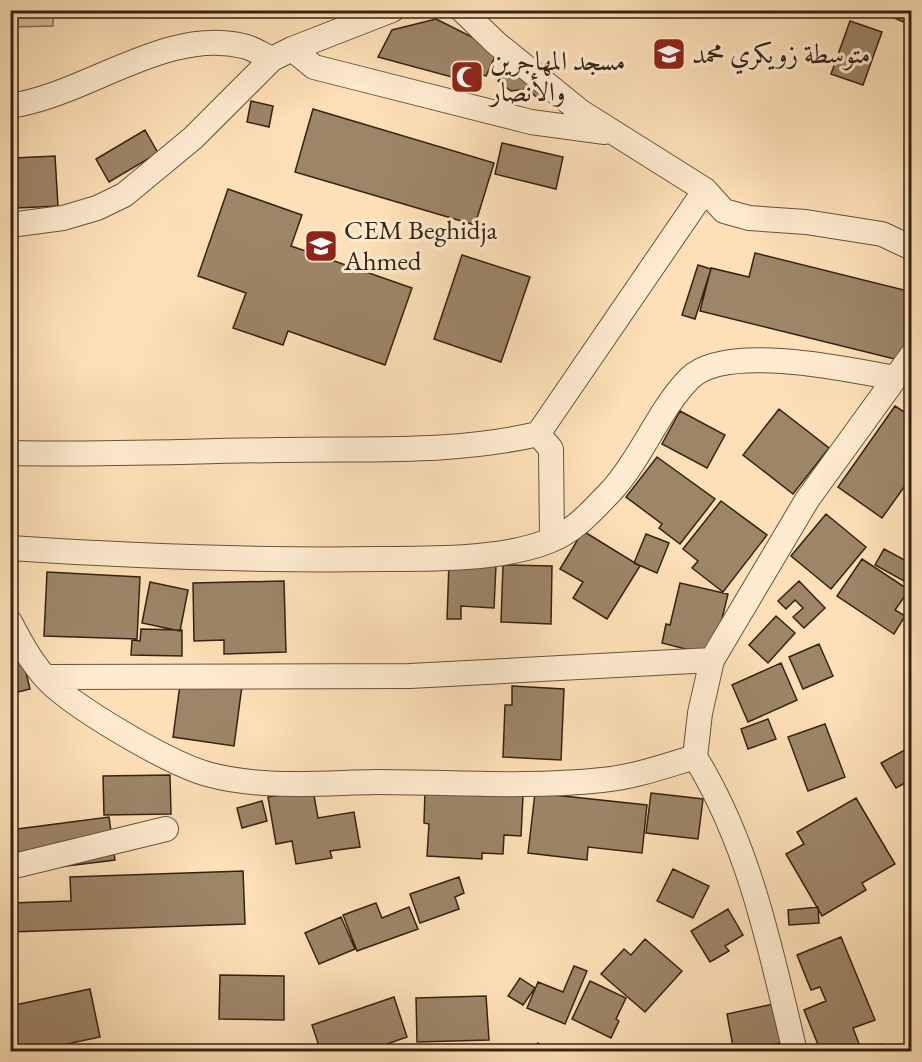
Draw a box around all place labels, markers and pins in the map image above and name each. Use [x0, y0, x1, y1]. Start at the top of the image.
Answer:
school or university icon: متوسطة زويكري محمد [651, 36, 687, 72]
place label: متوسطة زويكري محمد [692, 36, 871, 75]
place label: مسجد المهاجرين والأنصار [487, 43, 626, 109]
mosque icon: مسجد المهاجرين والأنصار [449, 59, 485, 95]
place label: CEM Beghidja Ahmed [343, 212, 498, 278]
school or university icon: CEM Beghidja Ahmed [303, 228, 339, 264]

